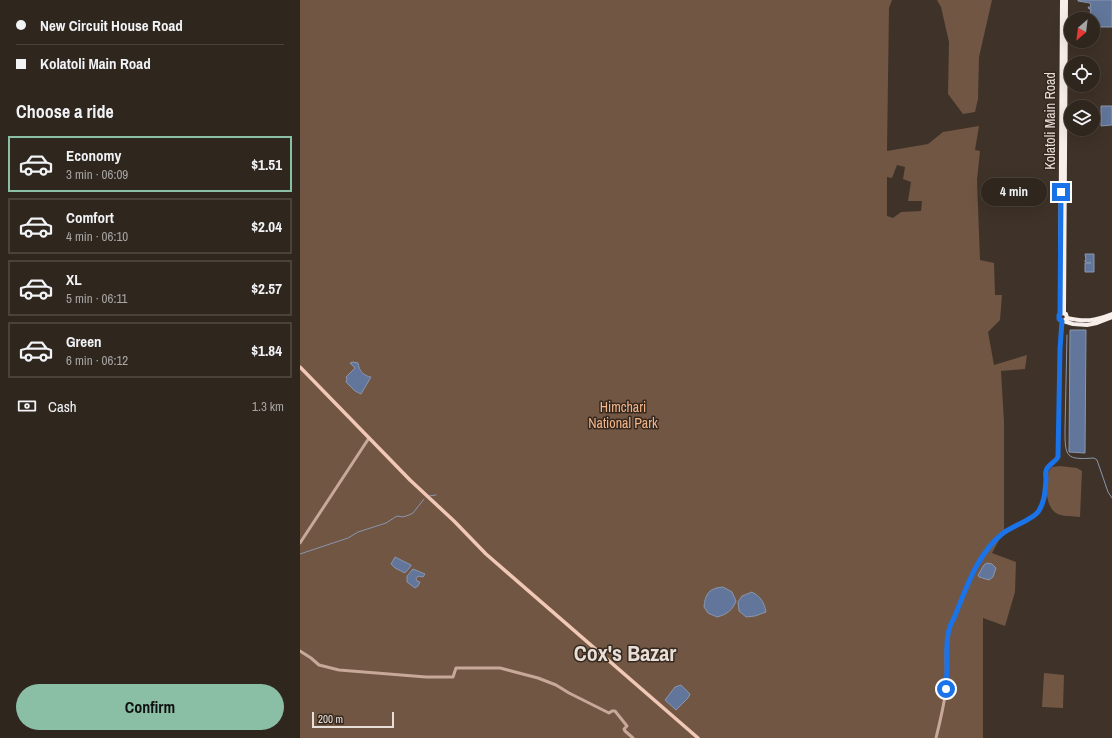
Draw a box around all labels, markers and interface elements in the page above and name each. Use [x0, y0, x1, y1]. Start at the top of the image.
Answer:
north arrow [1064, 12, 1100, 48]
map controls [1064, 12, 1100, 136]
text: New Circuit House Road [40, 15, 183, 36]
text: Kolatoli Main Road [40, 53, 151, 74]
button: locate [1064, 56, 1100, 92]
street label: Kolatoli Main Road [1041, 72, 1059, 170]
text: Choose a ride [16, 99, 114, 124]
button: layers [1064, 100, 1100, 136]
text: Economy [66, 145, 121, 166]
icon: car [18, 146, 54, 182]
text: $1.51 [251, 154, 282, 175]
text: 3 min · 06:09 [66, 166, 128, 183]
callout: 4 min [981, 178, 1047, 206]
text: 4 min [1000, 183, 1028, 200]
route end [1052, 183, 1070, 201]
text: Comfort [66, 207, 114, 228]
icon: car [18, 208, 54, 244]
text: $2.04 [251, 216, 282, 237]
text: 4 min · 06:10 [66, 228, 128, 245]
text: XL [66, 269, 82, 290]
icon: car [18, 270, 54, 306]
text: $2.57 [251, 278, 282, 299]
text: 5 min · 06:11 [66, 290, 127, 307]
text: Green [66, 331, 102, 352]
icon: car [18, 332, 54, 368]
text: $1.84 [251, 340, 282, 361]
text: 6 min · 06:12 [66, 352, 128, 369]
icon: cash [16, 395, 38, 417]
text: Cash [48, 396, 77, 417]
text: 1.3 km [252, 398, 284, 415]
park label: Himchari National Park [588, 398, 658, 432]
district label: Cox's Bazar [574, 638, 676, 668]
route start [937, 680, 955, 698]
button: Confirm [16, 684, 284, 730]
scale bar [312, 710, 394, 729]
text: 200 m [318, 712, 343, 726]

